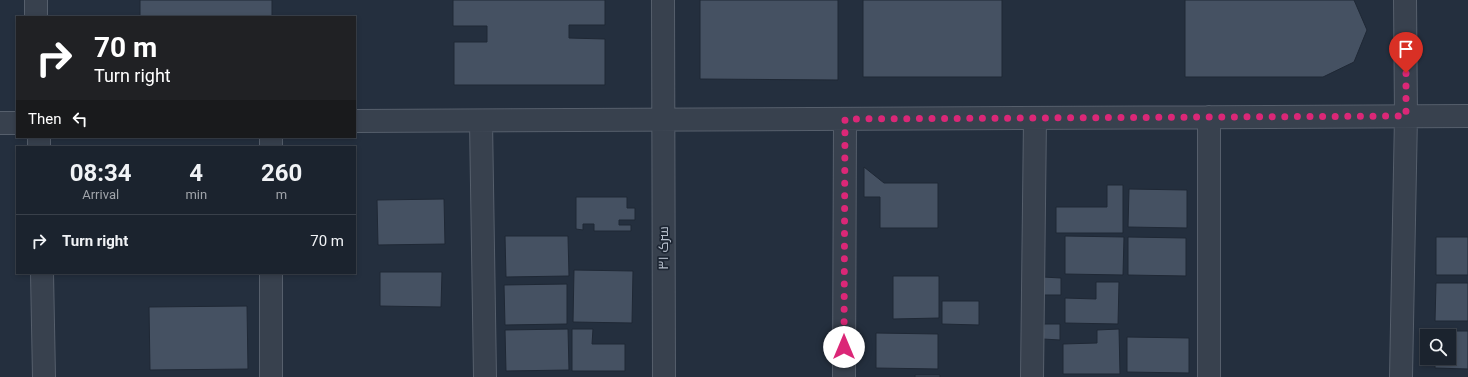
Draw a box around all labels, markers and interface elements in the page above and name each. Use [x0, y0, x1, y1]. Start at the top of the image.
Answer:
text: 70 m [94, 31, 157, 64]
icon: right [28, 32, 80, 84]
pin [1389, 32, 1423, 73]
icon: arrive [1395, 38, 1417, 60]
text: Turn right [94, 65, 171, 86]
icon: left [69, 108, 91, 130]
text: Then [28, 110, 61, 128]
text: 08:34 [70, 159, 132, 187]
text: 4 [189, 159, 203, 187]
text: 260 [261, 159, 302, 187]
text: Arrival [82, 187, 119, 202]
text: min [185, 187, 207, 202]
text: m [276, 187, 287, 202]
street label: سرک ۳۱ [655, 226, 671, 270]
icon: right [28, 230, 50, 252]
text: Turn right [62, 232, 128, 250]
text: 70 m [310, 232, 344, 250]
position arrow [823, 326, 865, 368]
map controls [1420, 329, 1456, 365]
button: search [1420, 329, 1456, 365]

